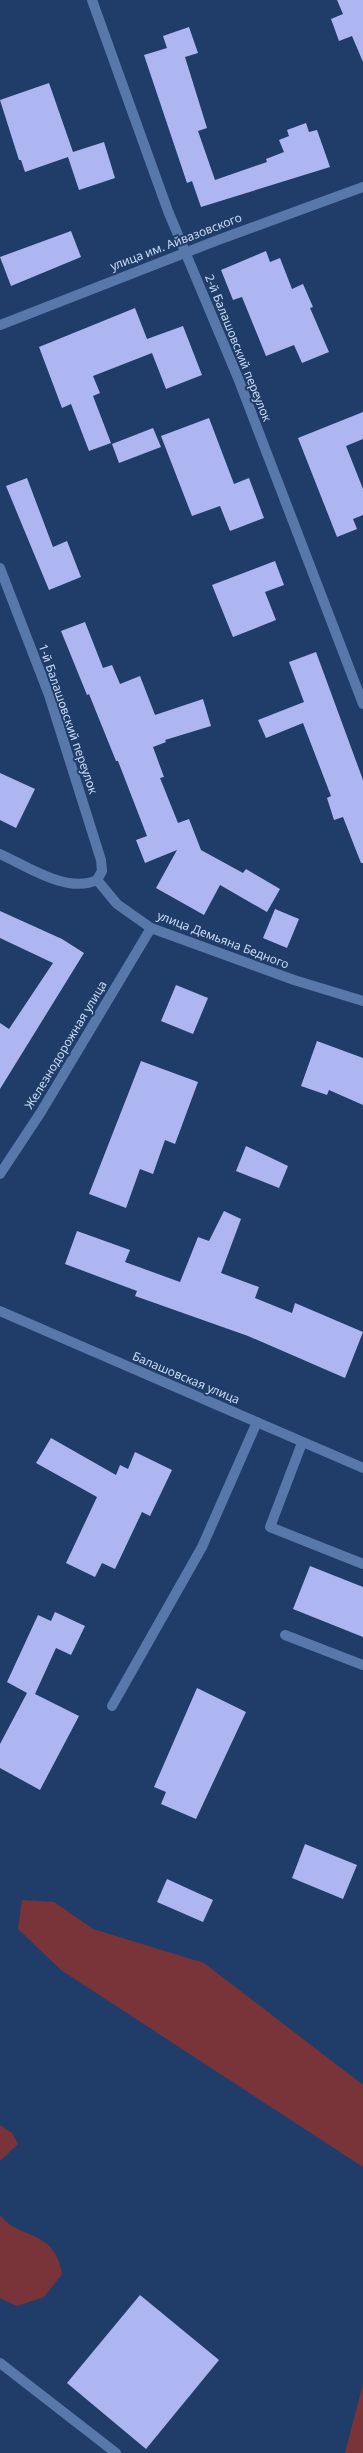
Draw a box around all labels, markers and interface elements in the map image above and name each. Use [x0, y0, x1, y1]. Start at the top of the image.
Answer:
street label: улица им. Айвазовского [107, 209, 244, 275]
street label: 2-й Балашовский переулок [201, 272, 276, 425]
street label: 1-й Балашовский переулок [35, 642, 102, 797]
street label: улица Демьяна Бедного [155, 907, 292, 973]
street label: Железнодорожная улица [20, 977, 111, 1112]
street label: Балашовская улица [130, 1347, 243, 1408]

